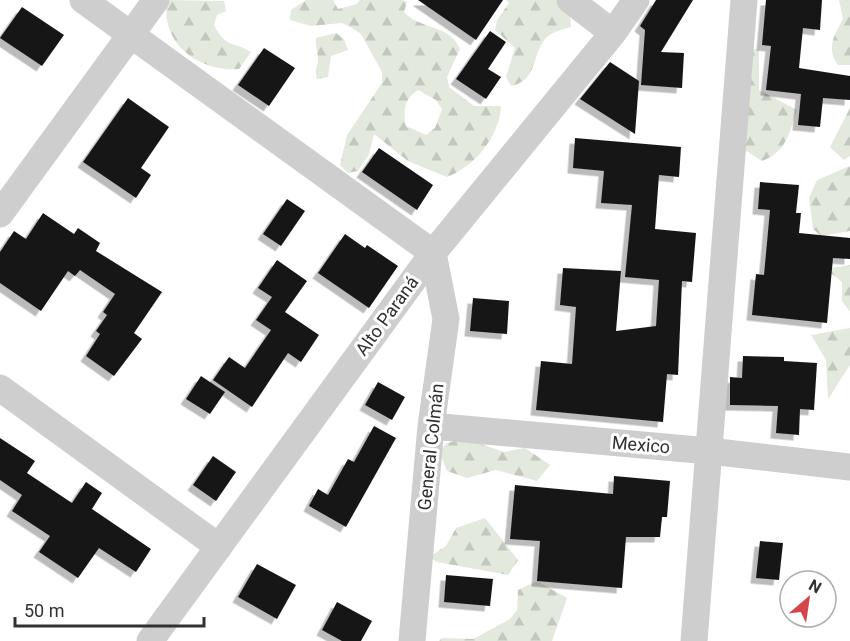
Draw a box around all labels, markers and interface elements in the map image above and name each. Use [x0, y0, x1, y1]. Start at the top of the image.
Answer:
street label: Alto Paraná [351, 272, 422, 359]
street label: General Colmán [413, 382, 448, 511]
street label: Mexico [611, 432, 671, 458]
north arrow [778, 569, 838, 629]
text: N [805, 575, 825, 597]
scale bar [15, 590, 204, 628]
text: 50 m [24, 600, 64, 621]

